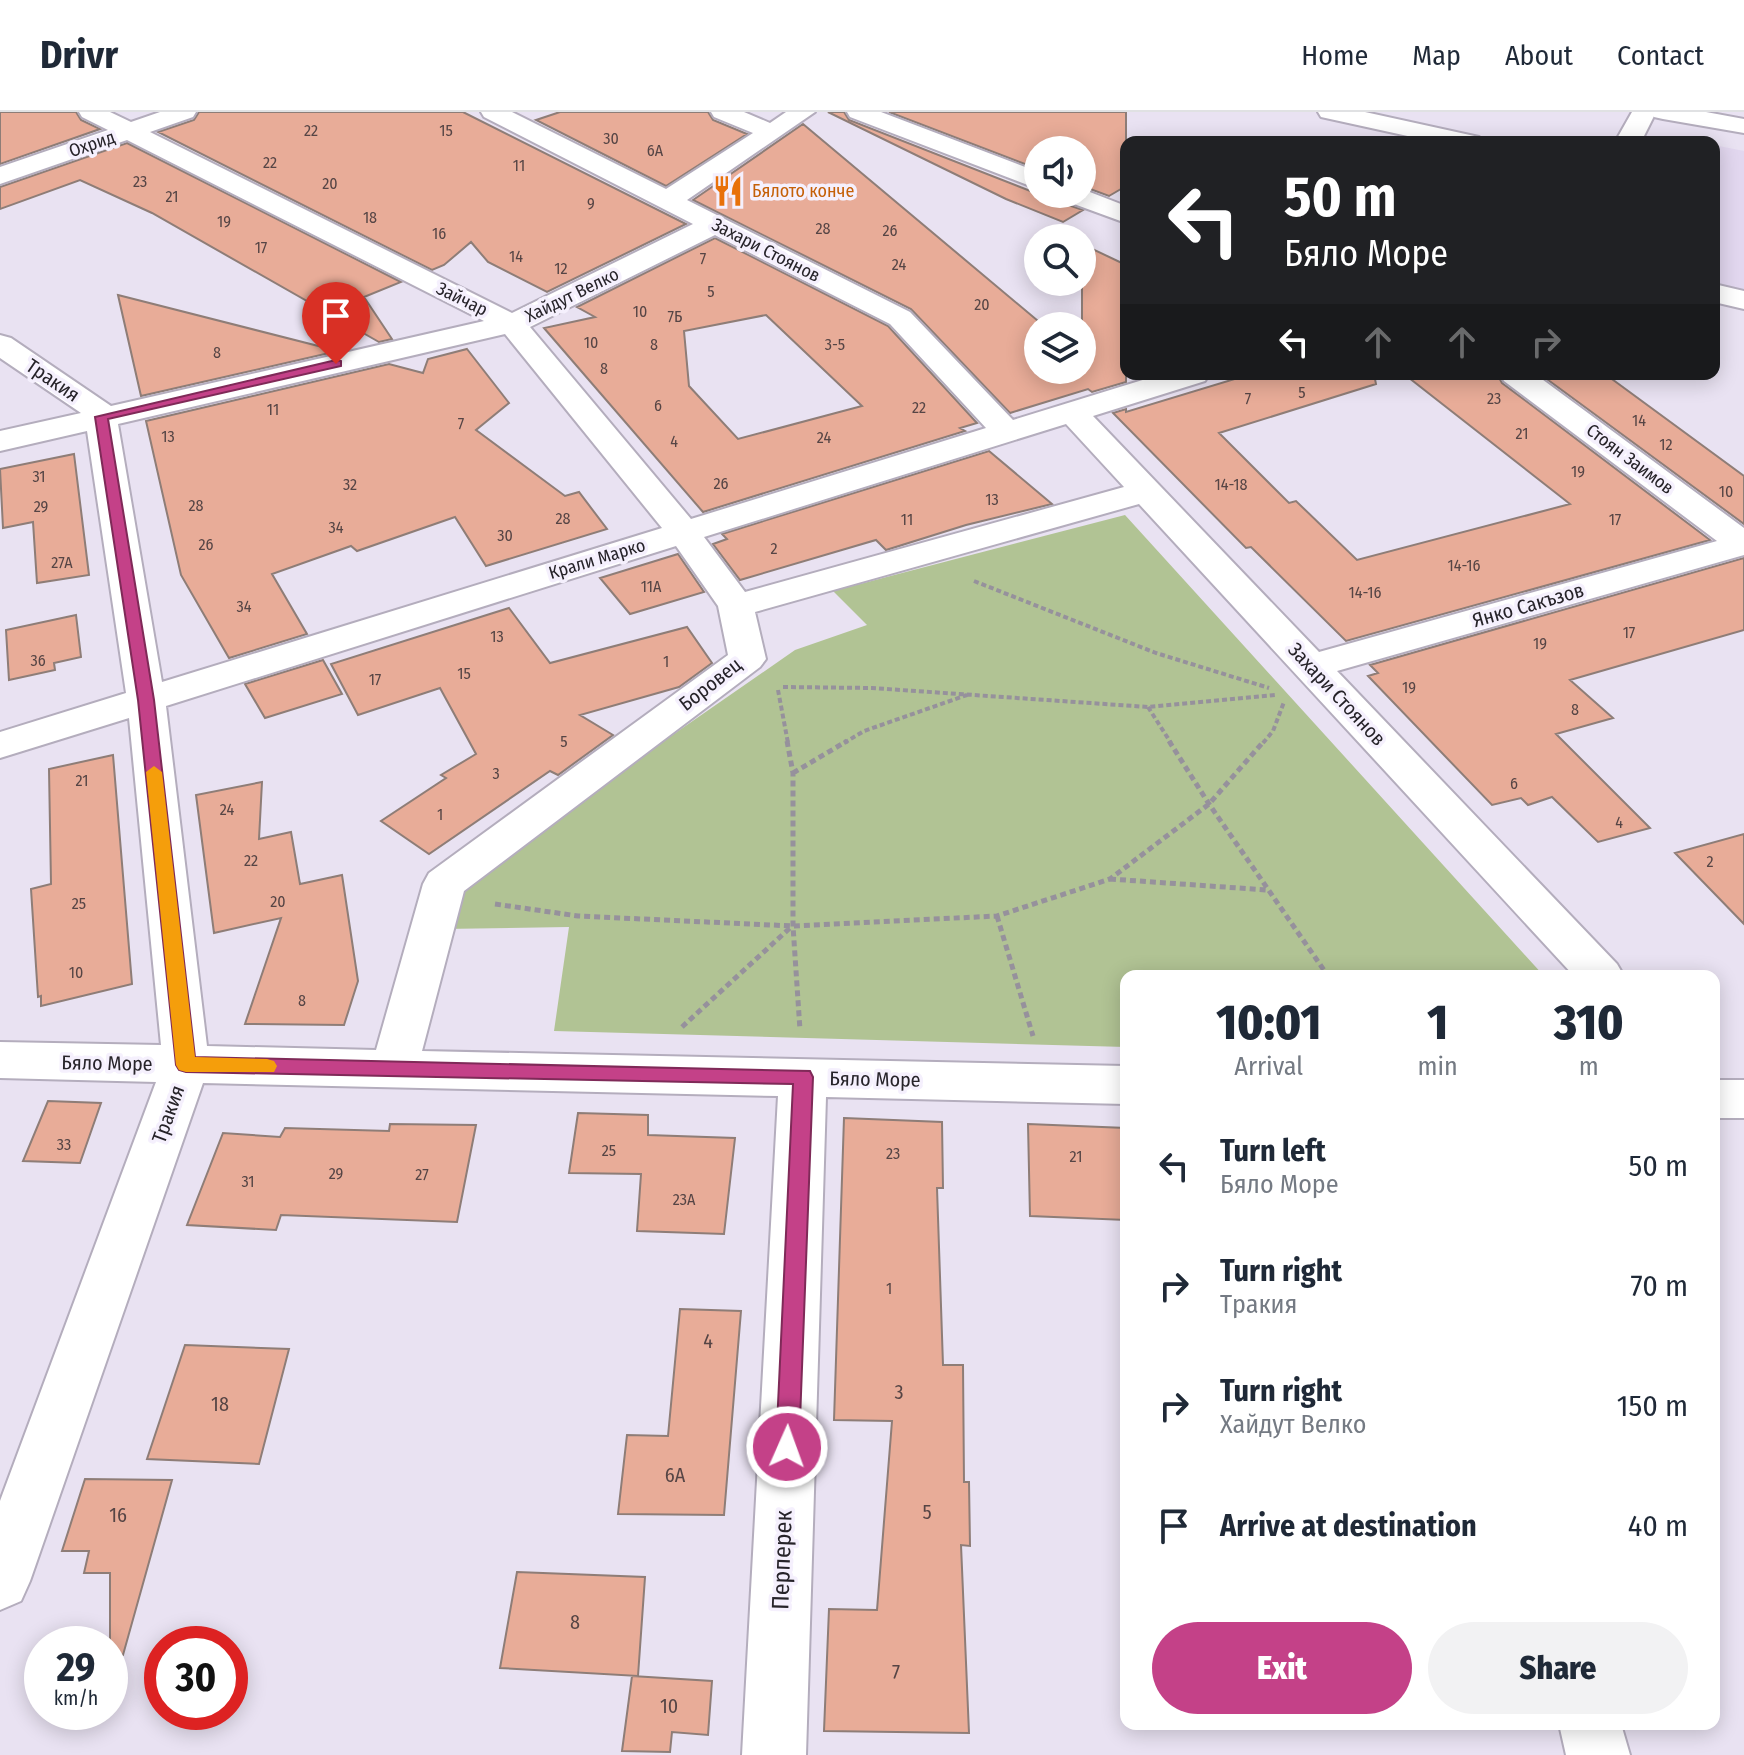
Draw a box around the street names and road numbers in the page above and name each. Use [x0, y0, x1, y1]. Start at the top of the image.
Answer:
street label: Охрид [66, 126, 118, 162]
street label: Захари Стоянов [708, 213, 824, 287]
street label: Хайдут Велко [522, 263, 622, 327]
street label: Зайчар [433, 277, 491, 321]
street label: Тракия [22, 353, 84, 407]
street label: Стоян Заимов [1582, 419, 1678, 499]
street label: Крали Марко [546, 534, 648, 584]
street label: Янко Сакъзов [1469, 578, 1587, 632]
street label: Захари Стоянов [1283, 638, 1391, 750]
street label: Боровец [674, 652, 746, 716]
street label: Бяло Море [61, 1050, 153, 1076]
street label: Бяло Море [829, 1066, 921, 1092]
street label: Тракия [147, 1082, 189, 1146]
street label: Перперек [766, 1509, 798, 1610]

